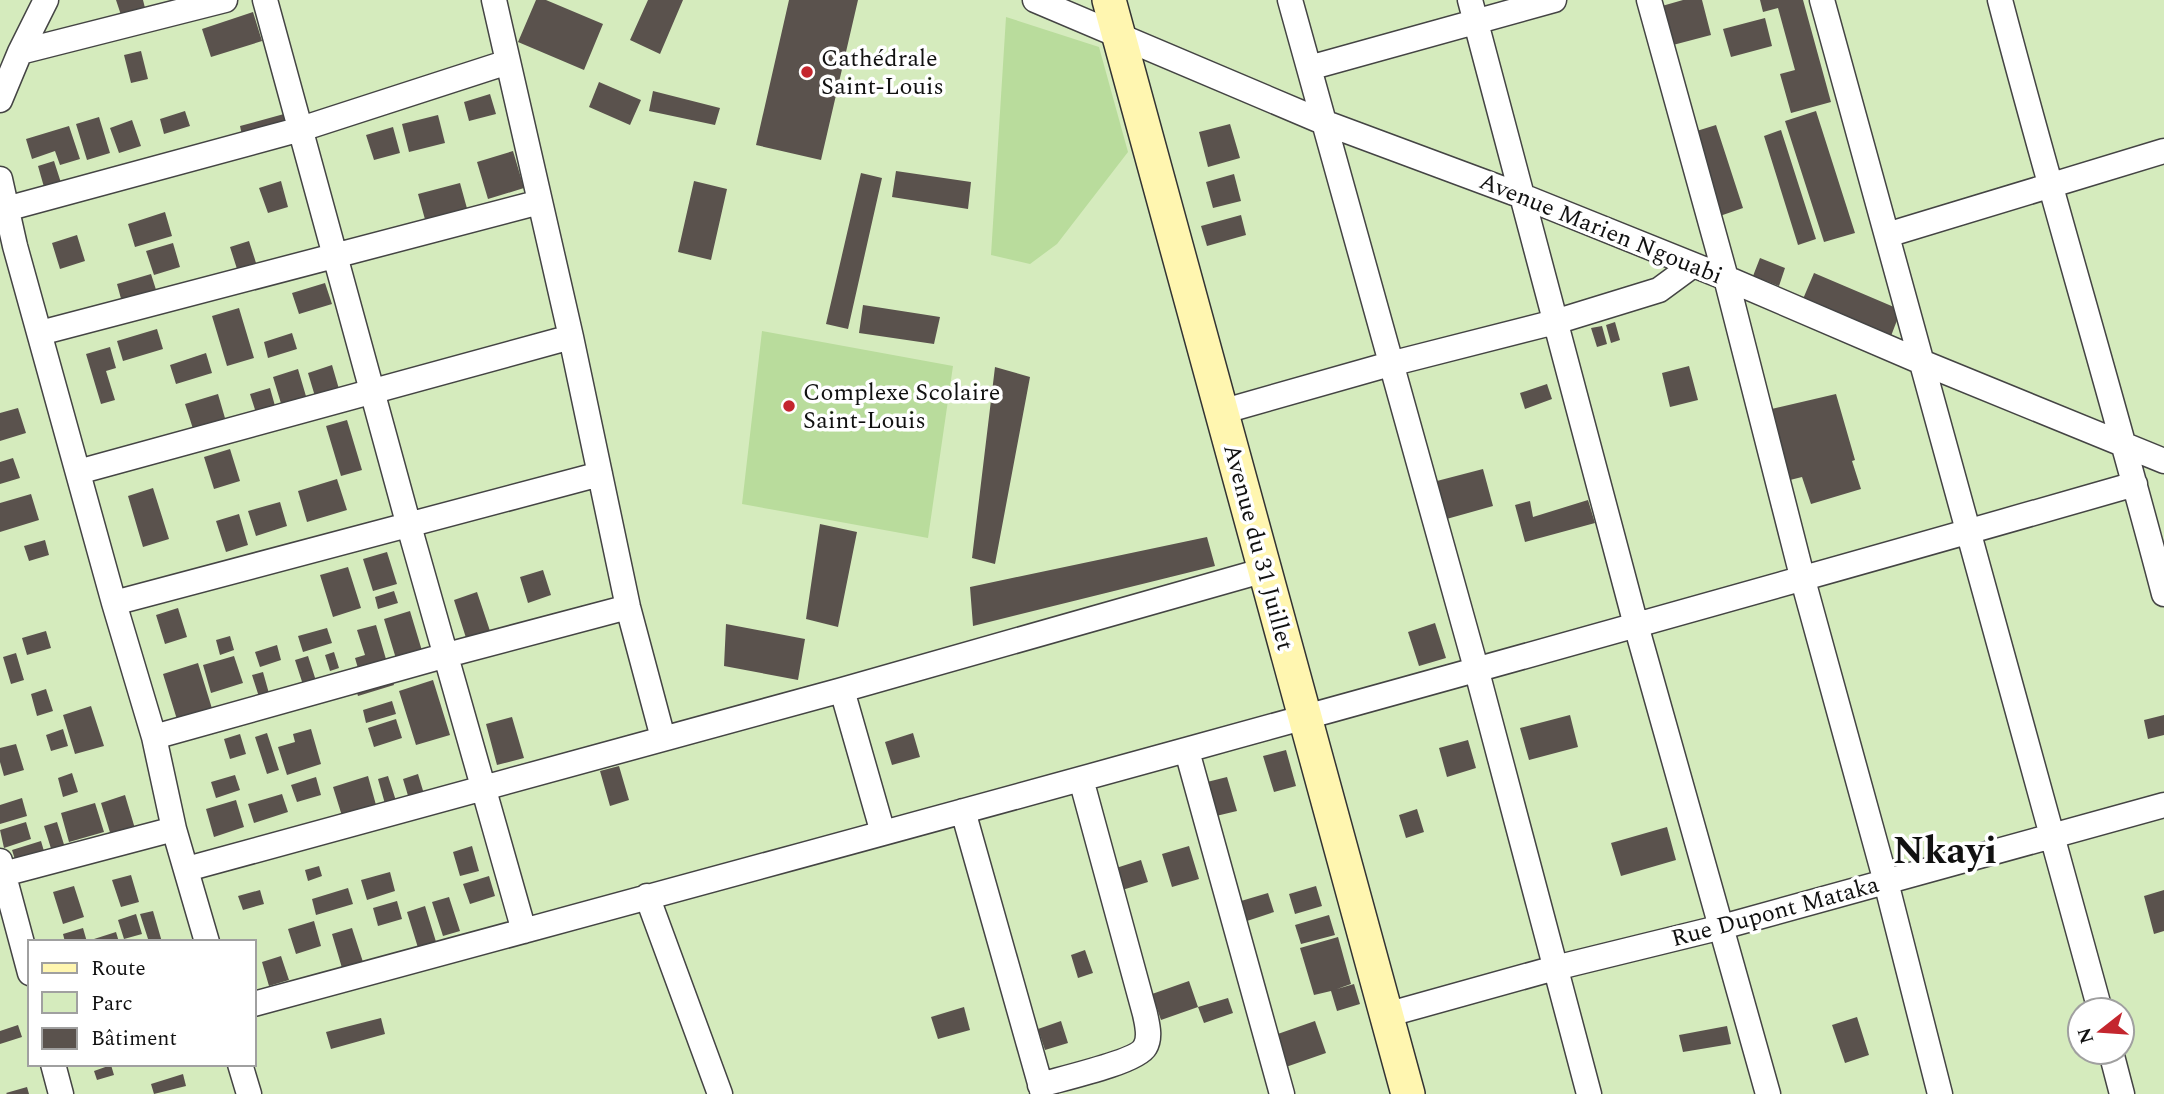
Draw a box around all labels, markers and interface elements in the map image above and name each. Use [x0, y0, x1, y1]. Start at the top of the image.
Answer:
place label: Cathédrale Saint-Louis [821, 41, 944, 105]
marker: Cathédrale Saint-Louis [799, 64, 815, 80]
street label: Avenue Marien Ngouabi [1474, 164, 1728, 294]
place label: Complexe Scolaire Saint-Louis [803, 375, 1000, 439]
marker: Complexe Scolaire Saint-Louis [781, 398, 797, 414]
street label: Avenue du 31 Juillet [1213, 440, 1303, 655]
district label: Nkayi [1893, 823, 1997, 881]
street label: Rue Dupont Mataka [1667, 867, 1883, 957]
legend [28, 940, 256, 1066]
text: Route [91, 953, 146, 985]
text: Parc [91, 988, 133, 1020]
north arrow [2066, 996, 2136, 1066]
text: Bâtiment [91, 1023, 177, 1055]
text: N [2070, 1024, 2102, 1047]

